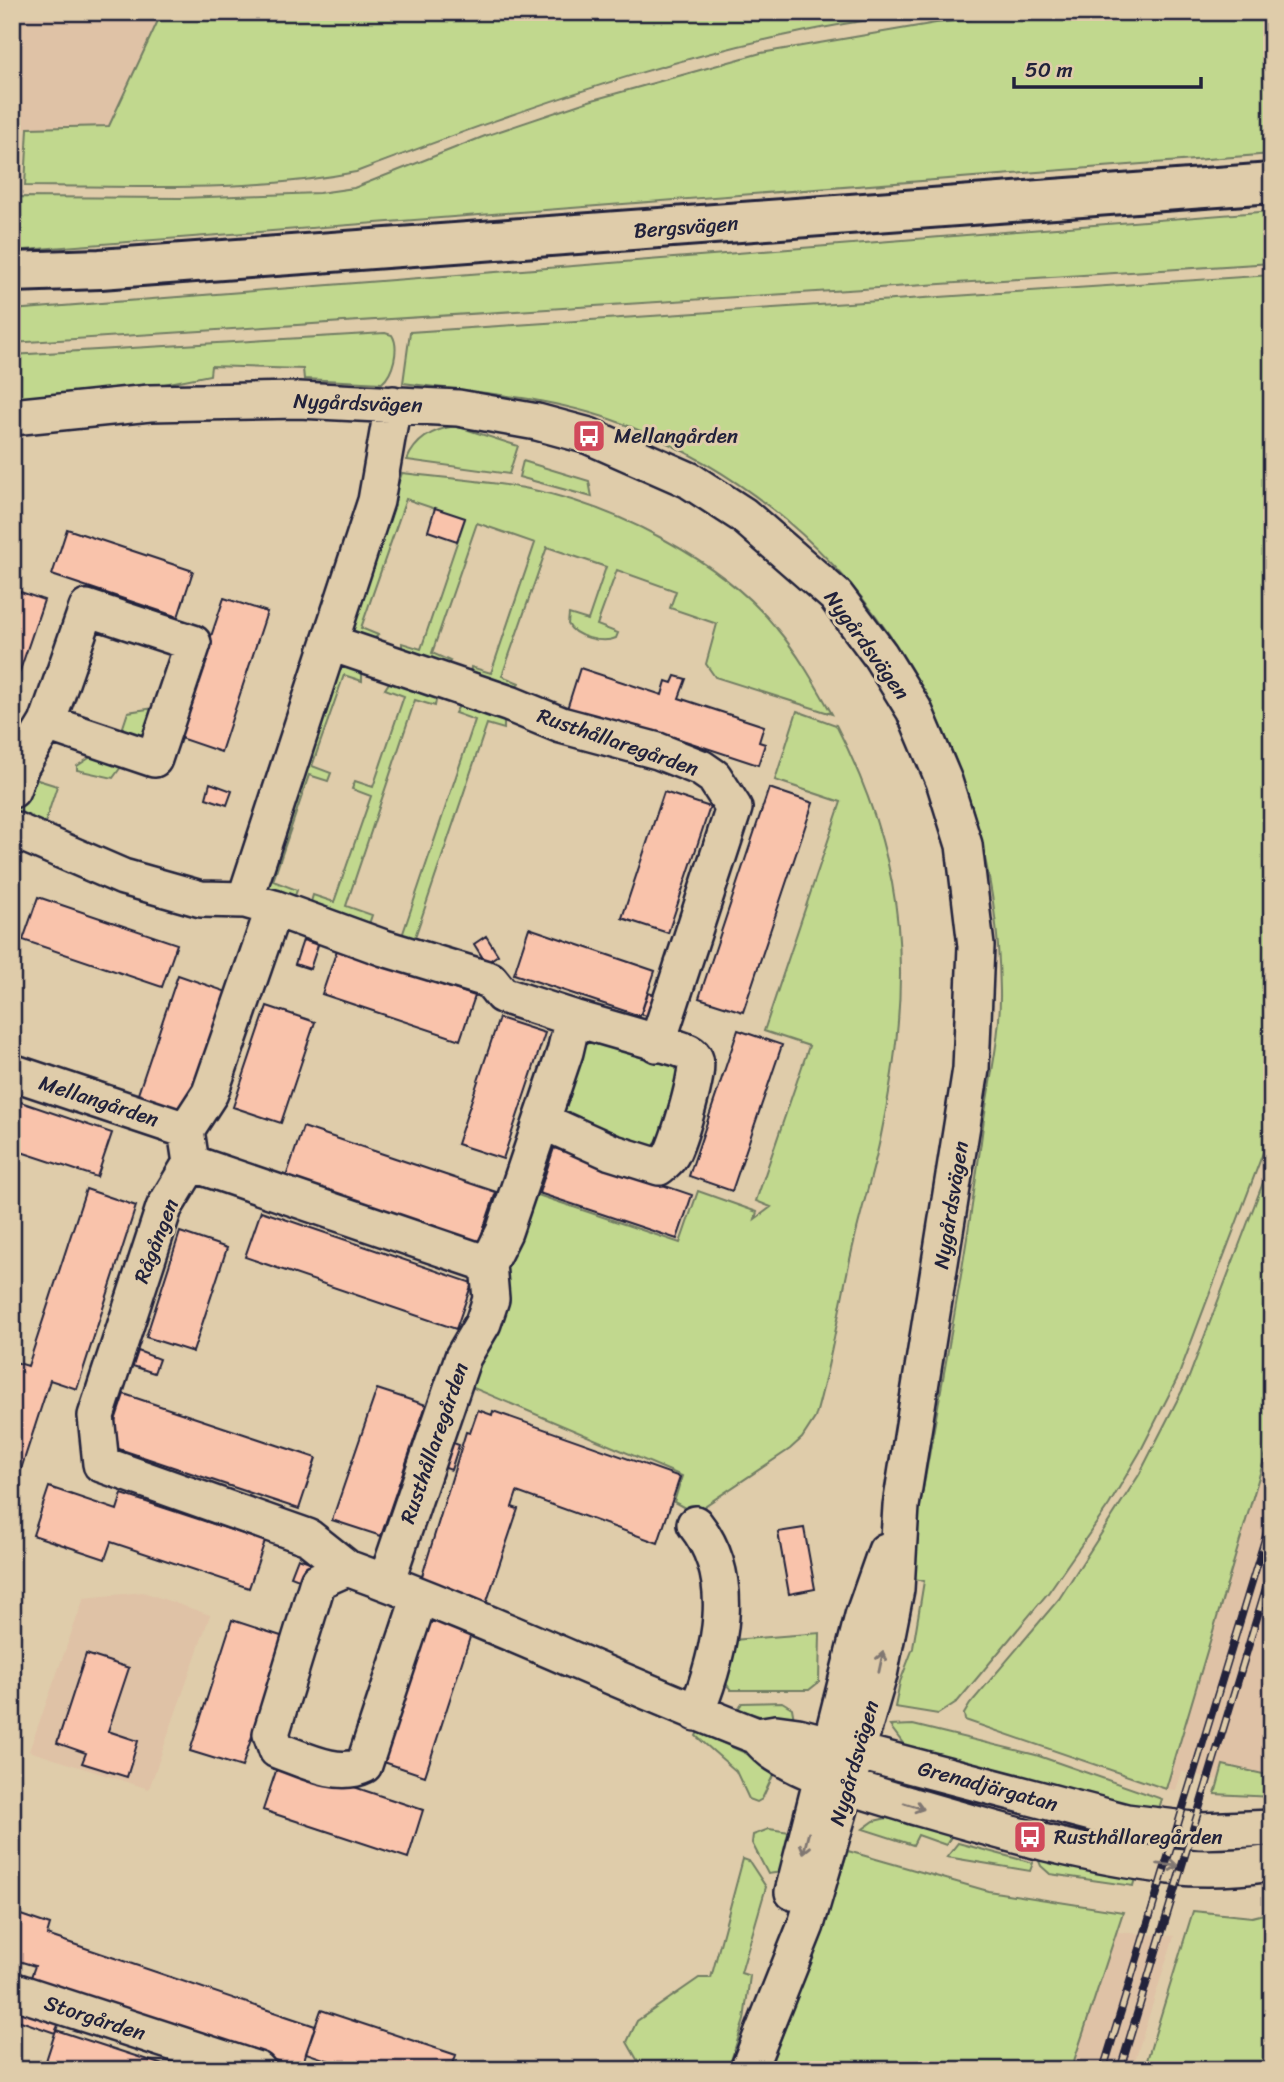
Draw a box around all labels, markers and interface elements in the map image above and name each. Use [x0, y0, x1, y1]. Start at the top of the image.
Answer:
scale bar [1014, 46, 1202, 90]
text: 50 m [1025, 51, 1073, 89]
street label: Bergsvägen [632, 204, 740, 250]
street label: Nygårdsvägen [293, 382, 423, 424]
bus stop icon: Mellangården [570, 417, 608, 455]
place label: Mellangården [614, 417, 738, 455]
street label: Nygårdsvägen [814, 582, 920, 708]
street label: Rusthållaregården [532, 697, 704, 787]
street label: Mellangården [34, 1064, 164, 1138]
street label: Nygårdsvägen [922, 1138, 980, 1272]
street label: Rågången [122, 1193, 190, 1289]
street label: Rusthållaregården [389, 1357, 479, 1529]
one-way arrow [875, 1651, 889, 1674]
street label: Nygårdsvägen [818, 1696, 890, 1830]
street label: Grenadjärgatan [914, 1749, 1062, 1823]
one-way arrow [902, 1800, 924, 1813]
bus stop icon: Rusthållaregården [1011, 1818, 1049, 1856]
place label: Rusthållaregården [1054, 1818, 1223, 1856]
one-way arrow [799, 1832, 812, 1854]
one-way arrow [1156, 1859, 1179, 1872]
street label: Storgården [39, 1984, 151, 2052]

